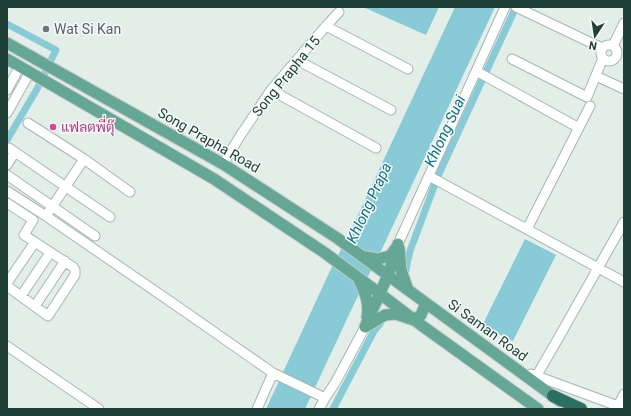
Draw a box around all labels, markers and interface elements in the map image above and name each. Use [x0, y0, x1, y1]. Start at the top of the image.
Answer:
north arrow [575, 16, 615, 56]
place label: Wat Si Kan [54, 21, 121, 37]
marker: Wat Si Kan [41, 24, 51, 34]
street label: Song Prapha 15 [249, 33, 323, 119]
text: N [588, 38, 598, 52]
water label: Khlong Suai [421, 92, 470, 170]
street label: Song Prapha Road [155, 104, 263, 176]
place label: แฟลตพี่ตุ๊ [61, 115, 115, 137]
marker: แฟลตพี่ตุ๊ [48, 122, 58, 132]
water label: Khlong Prapa [343, 160, 396, 246]
street label: Si Saman Road [445, 296, 531, 364]

